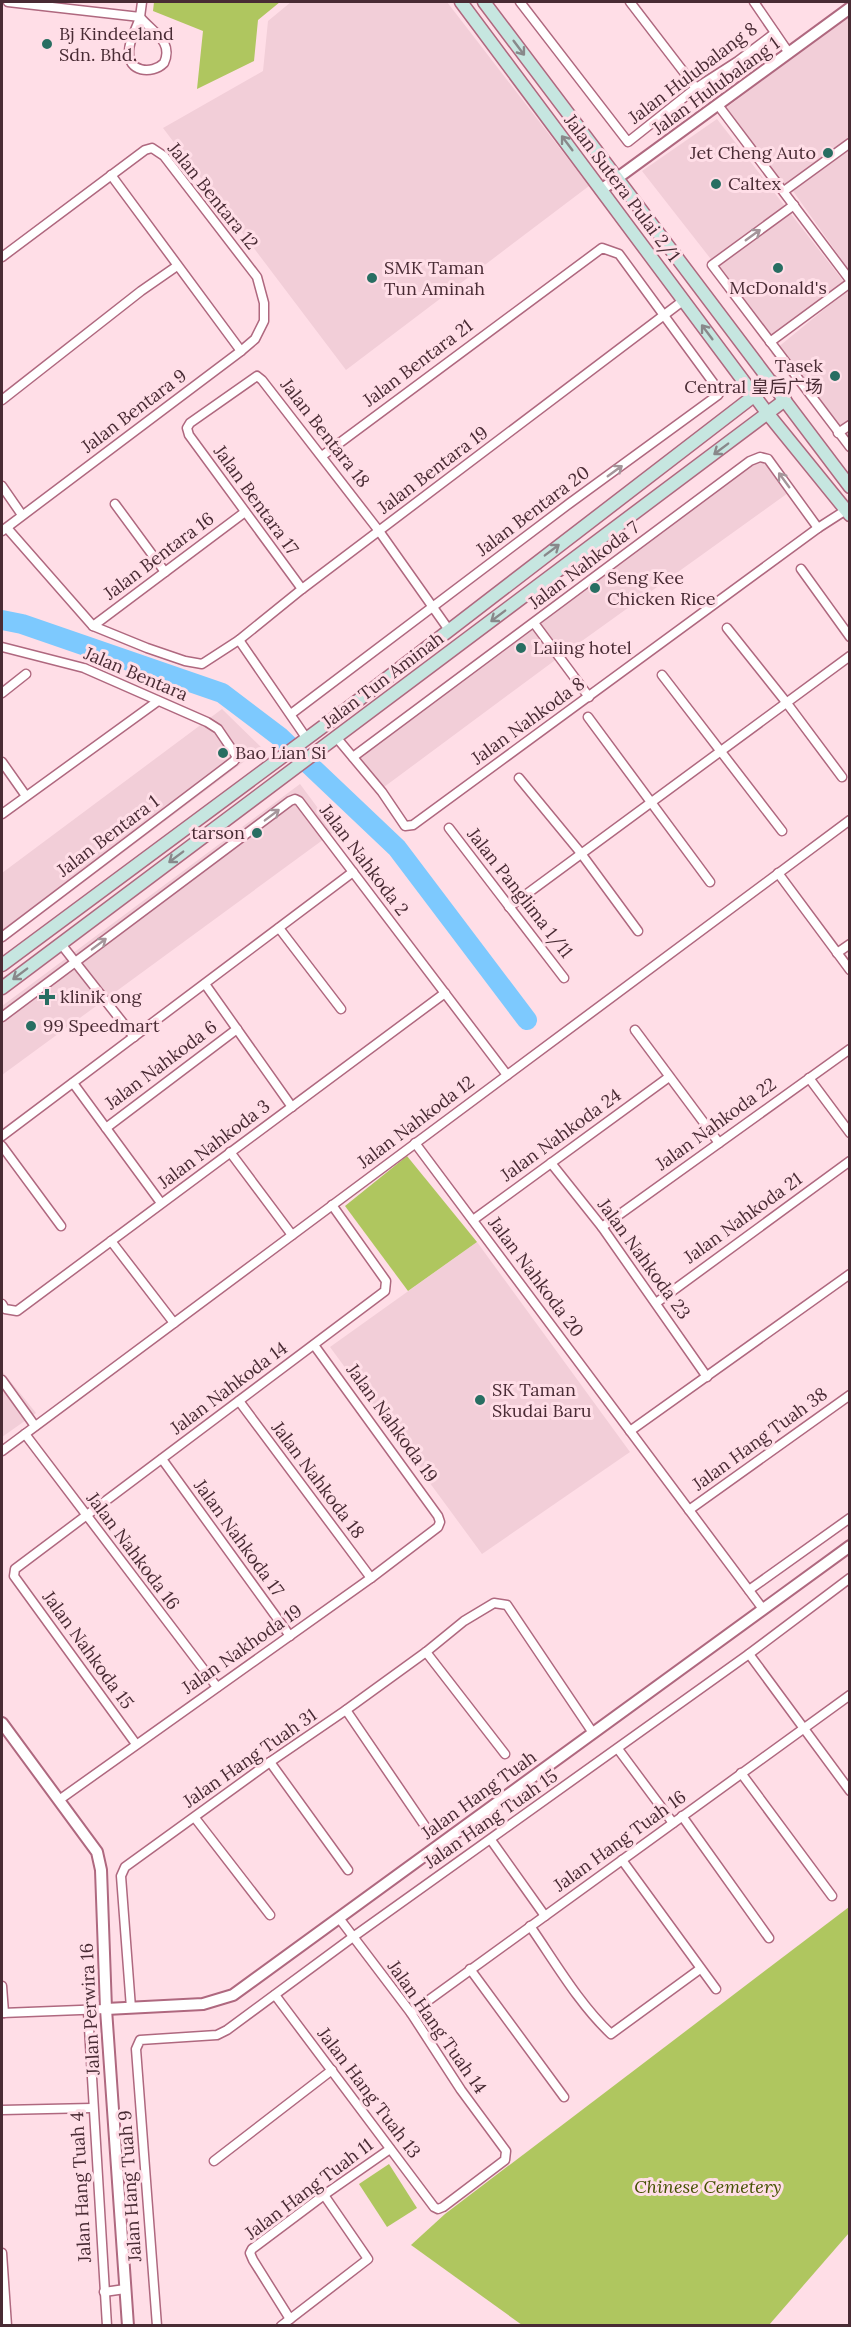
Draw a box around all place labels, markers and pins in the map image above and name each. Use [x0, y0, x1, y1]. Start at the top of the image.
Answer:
place label: Bj Kindeeland Sdn. Bhd. [59, 22, 174, 66]
marker: Bj Kindeeland Sdn. Bhd. [40, 37, 54, 51]
place label: Jet Cheng Auto [689, 141, 816, 164]
marker: Jet Cheng Auto [821, 146, 835, 160]
place label: Caltex [728, 172, 781, 195]
marker: Caltex [709, 177, 723, 191]
place label: SMK Taman Tun Aminah [384, 256, 485, 300]
marker: McDonald's [771, 261, 785, 275]
marker: SMK Taman Tun Aminah [365, 271, 379, 285]
place label: McDonald's [729, 276, 827, 299]
place label: Tasek Central 皇后广场 [684, 354, 823, 398]
marker: Tasek Central 皇后广场 [828, 369, 842, 383]
place label: Seng Kee Chicken Rice [607, 566, 716, 610]
marker: Seng Kee Chicken Rice [588, 581, 602, 595]
place label: Laiing hotel [533, 636, 632, 659]
marker: Laiing hotel [514, 641, 528, 655]
place label: Bao Lian Si [235, 741, 326, 764]
marker: Bao Lian Si [216, 746, 230, 760]
place label: tarson [191, 821, 245, 844]
marker: tarson [250, 826, 264, 840]
place label: klinik ong [60, 985, 142, 1008]
marker: klinik ong [38, 988, 56, 1006]
place label: 99 Speedmart [43, 1014, 160, 1037]
marker: 99 Speedmart [24, 1019, 38, 1033]
place label: SK Taman Skudai Baru [492, 1378, 592, 1422]
marker: SK Taman Skudai Baru [473, 1393, 487, 1407]

